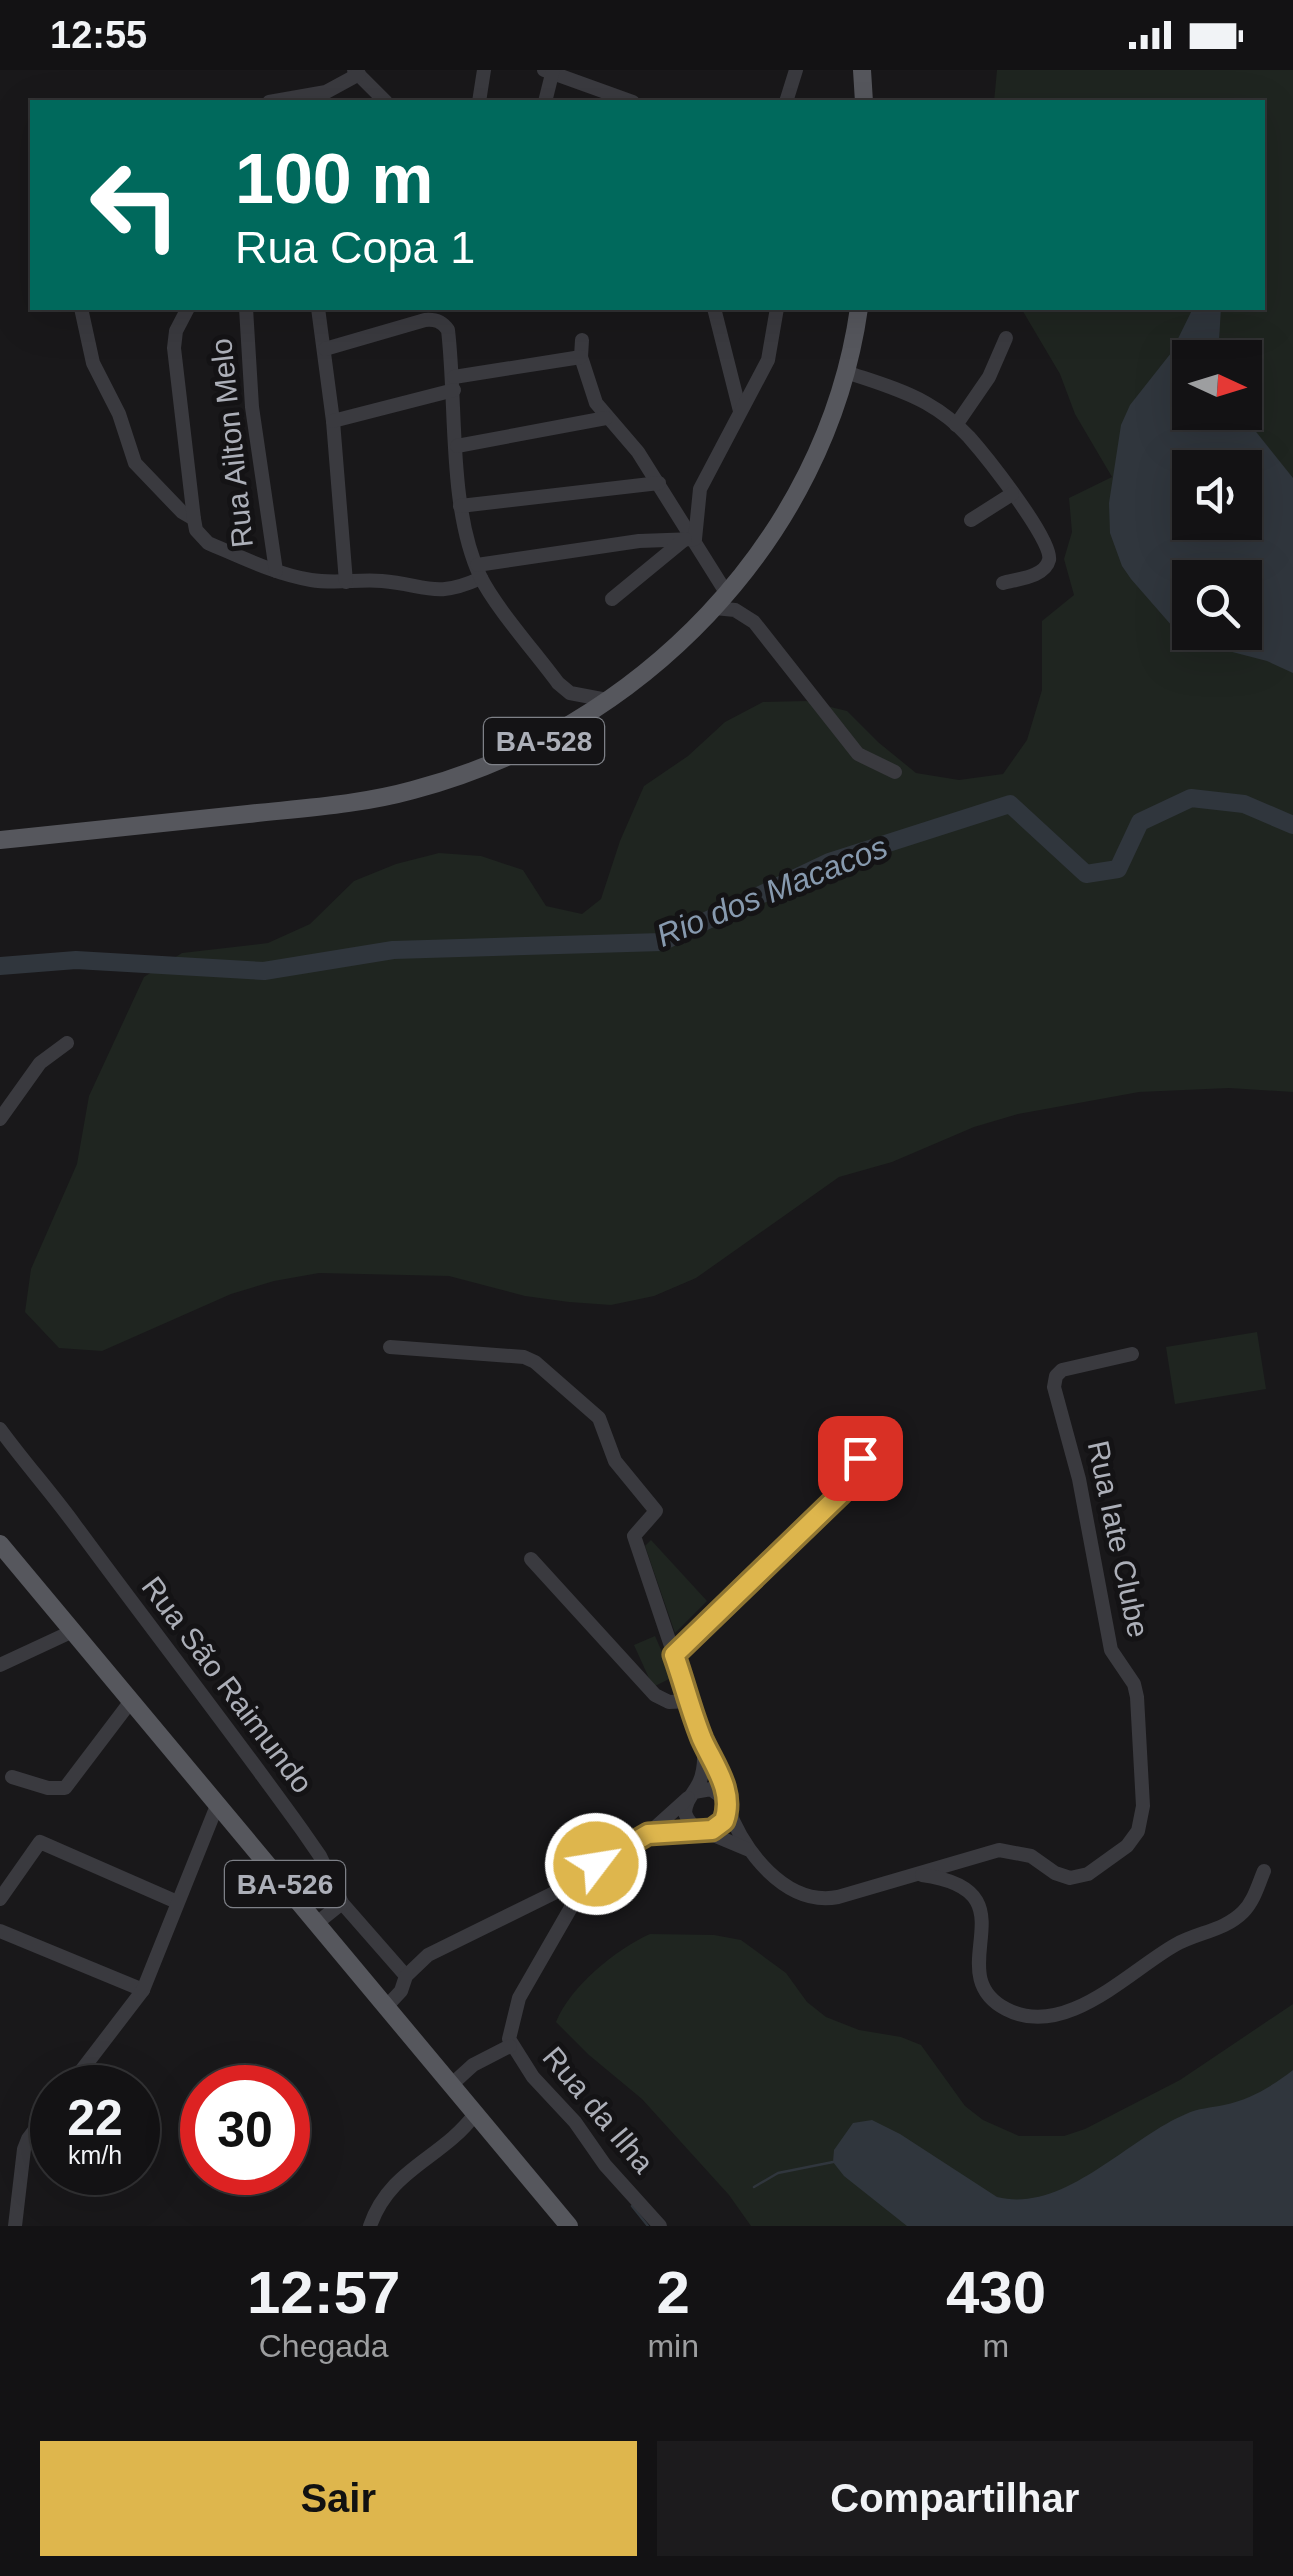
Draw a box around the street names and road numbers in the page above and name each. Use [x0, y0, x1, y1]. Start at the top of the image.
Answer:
street label: Rua Ailton Melo [204, 337, 259, 549]
road number: BA-528 [484, 718, 604, 764]
street label: Rua Iate Clube [1082, 1438, 1155, 1640]
street label: Rua São Raimundo [135, 1570, 319, 1799]
road number: BA-526 [225, 1861, 345, 1907]
street label: Rua da Ilha [536, 2040, 661, 2179]

